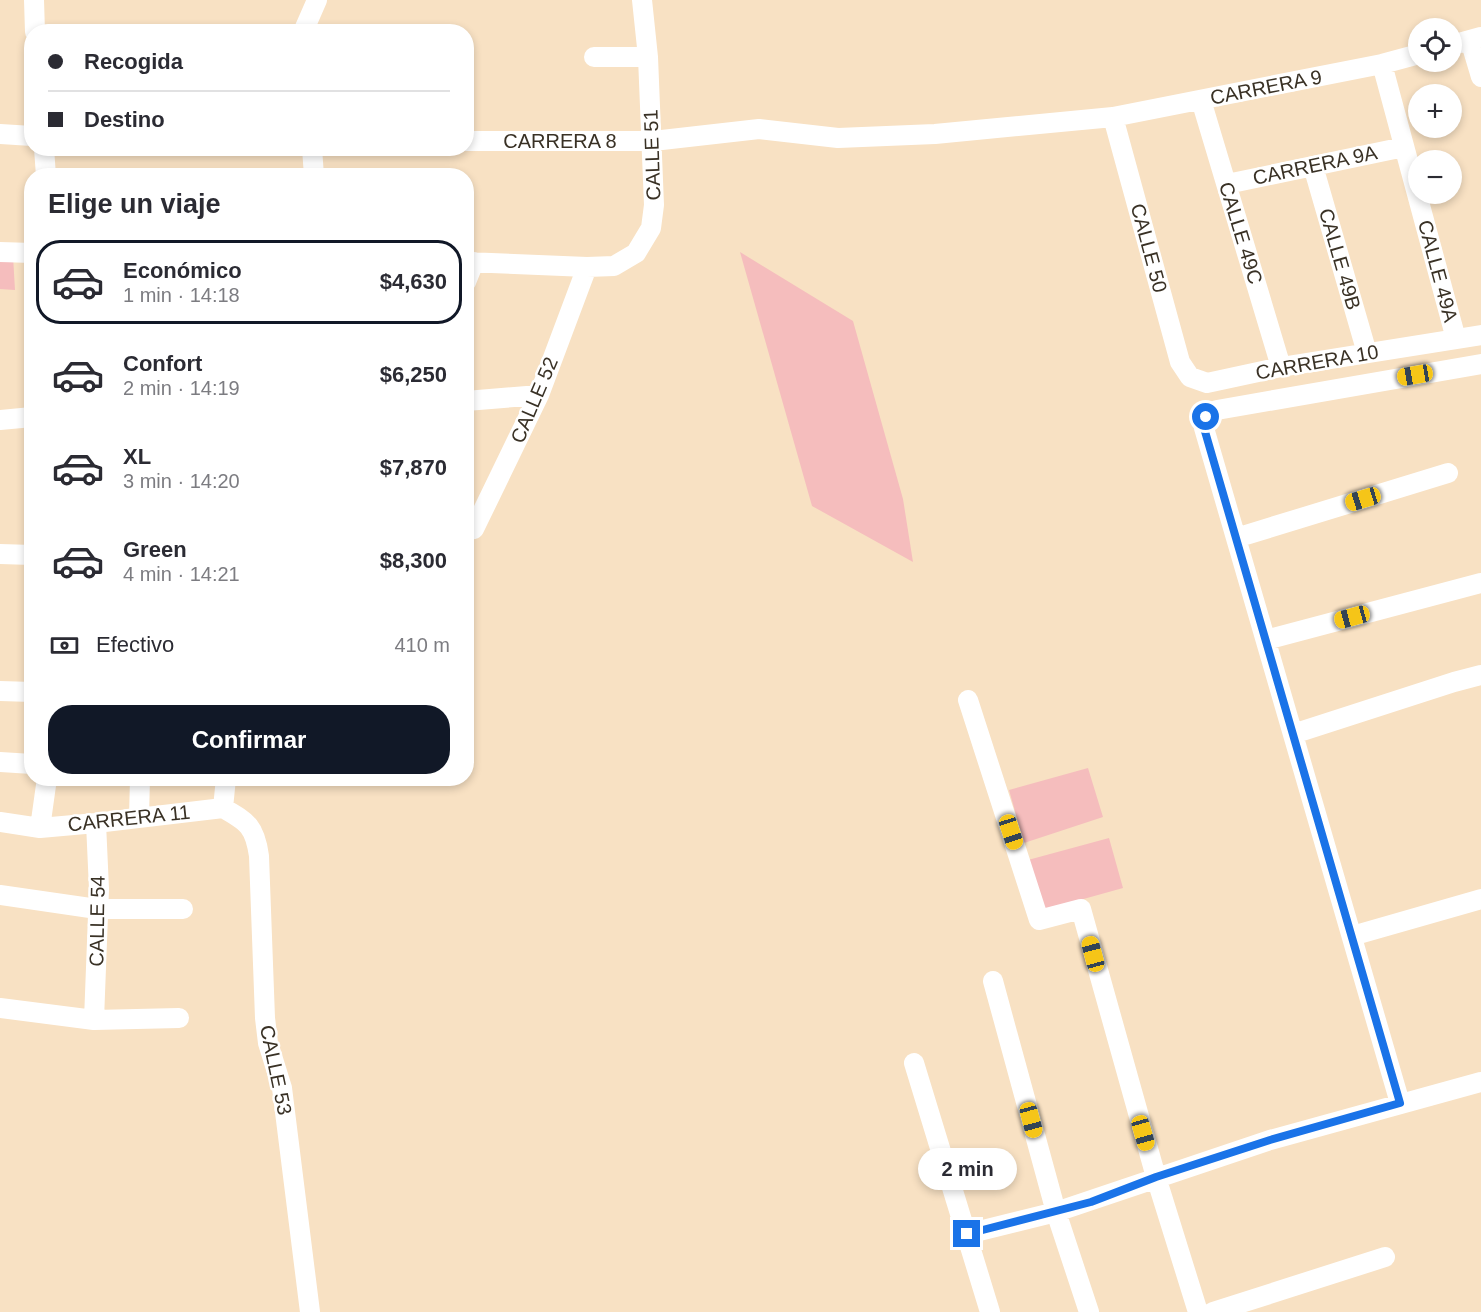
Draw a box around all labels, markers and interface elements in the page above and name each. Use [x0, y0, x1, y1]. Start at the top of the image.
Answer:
map controls [1408, 18, 1462, 204]
button: locate [1408, 18, 1462, 72]
text: Recogida [84, 49, 183, 74]
street label: CARRERA 9 [1208, 65, 1324, 109]
button: + [1408, 84, 1462, 138]
text: Destino [84, 107, 165, 132]
street label: CALLE 51 [639, 109, 665, 201]
street label: CARRERA 8 [503, 130, 617, 152]
street label: CARRERA 9A [1251, 141, 1380, 189]
button: − [1408, 150, 1462, 204]
street label: CALLE 49C [1215, 179, 1267, 287]
text: Elige un viaje [48, 189, 221, 219]
street label: CALLE 50 [1127, 201, 1171, 295]
street label: CALLE 49B [1315, 206, 1365, 312]
street label: CALLE 49A [1414, 218, 1462, 325]
icon: car [51, 255, 105, 309]
text: Económico [123, 258, 242, 283]
text: $4,630 [380, 269, 447, 294]
text: 1 min · 14:18 [123, 284, 240, 306]
street label: CARRERA 10 [1254, 340, 1380, 384]
icon: car [51, 348, 105, 402]
text: Confort [123, 351, 202, 376]
street label: CALLE 52 [506, 354, 562, 446]
text: $6,250 [380, 362, 447, 387]
car [1396, 363, 1434, 387]
text: 2 min · 14:19 [123, 377, 240, 399]
route start [1192, 403, 1219, 430]
icon: car [51, 441, 105, 495]
text: XL [123, 444, 151, 469]
text: $7,870 [380, 455, 447, 480]
text: 3 min · 14:20 [123, 470, 240, 492]
car [1343, 485, 1383, 513]
icon: car [51, 534, 105, 588]
text: Green [123, 537, 187, 562]
text: $8,300 [380, 548, 447, 573]
text: 4 min · 14:21 [123, 563, 240, 585]
car [1332, 604, 1372, 630]
icon: cash [48, 629, 81, 662]
text: Efectivo [96, 632, 174, 657]
text: 410 m [394, 634, 450, 656]
button: Confirmar [48, 705, 450, 774]
street label: CARRERA 11 [67, 801, 191, 835]
car [997, 812, 1025, 852]
street label: CALLE 54 [85, 875, 109, 967]
car [1080, 934, 1106, 974]
street label: CALLE 53 [256, 1023, 296, 1117]
car [1018, 1100, 1044, 1140]
car [1129, 1113, 1157, 1153]
callout: 2 min [918, 1147, 1016, 1189]
text: 2 min [941, 1158, 994, 1180]
route end [953, 1220, 980, 1247]

